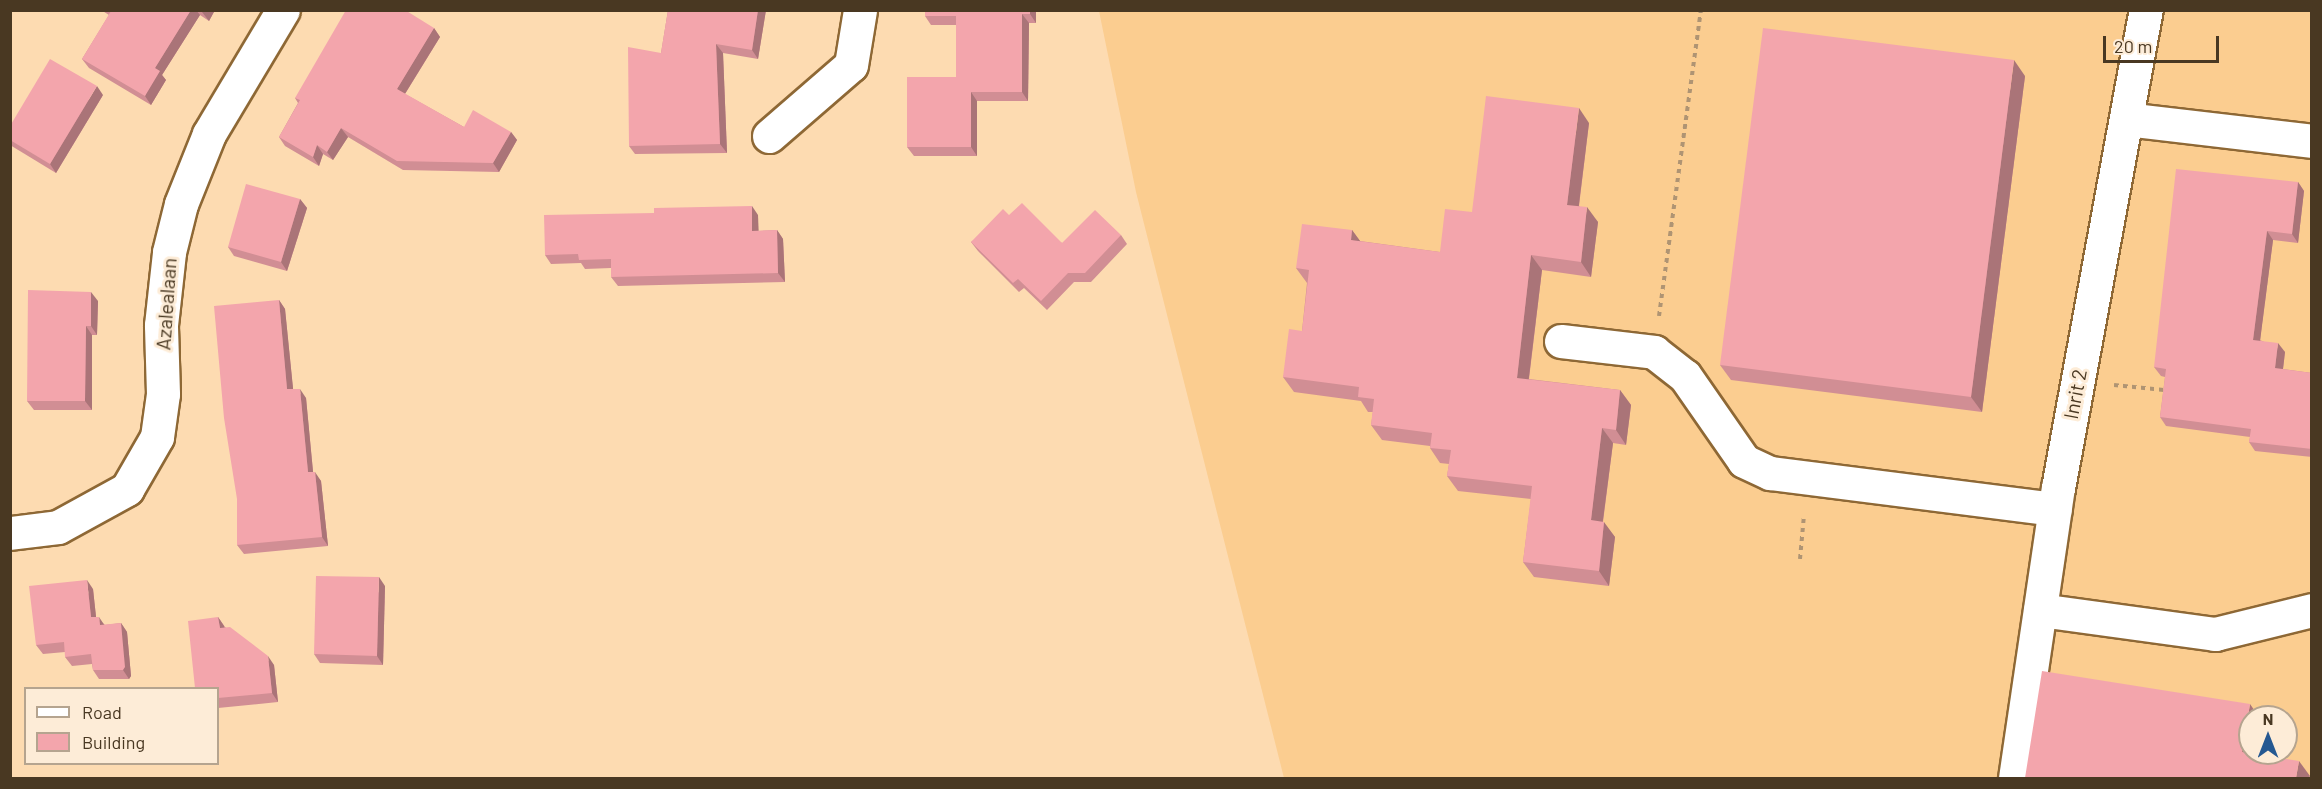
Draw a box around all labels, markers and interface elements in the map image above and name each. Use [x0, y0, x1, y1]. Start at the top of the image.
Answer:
scale bar [2106, 24, 2222, 62]
text: 20 m [2114, 35, 2152, 57]
street label: Azalealaan [151, 257, 181, 351]
street label: Inrit 2 [2058, 367, 2092, 421]
legend [24, 687, 219, 765]
text: Road [82, 701, 122, 723]
north arrow [2238, 705, 2298, 765]
text: N [2263, 709, 2273, 728]
text: Building [82, 731, 145, 753]

